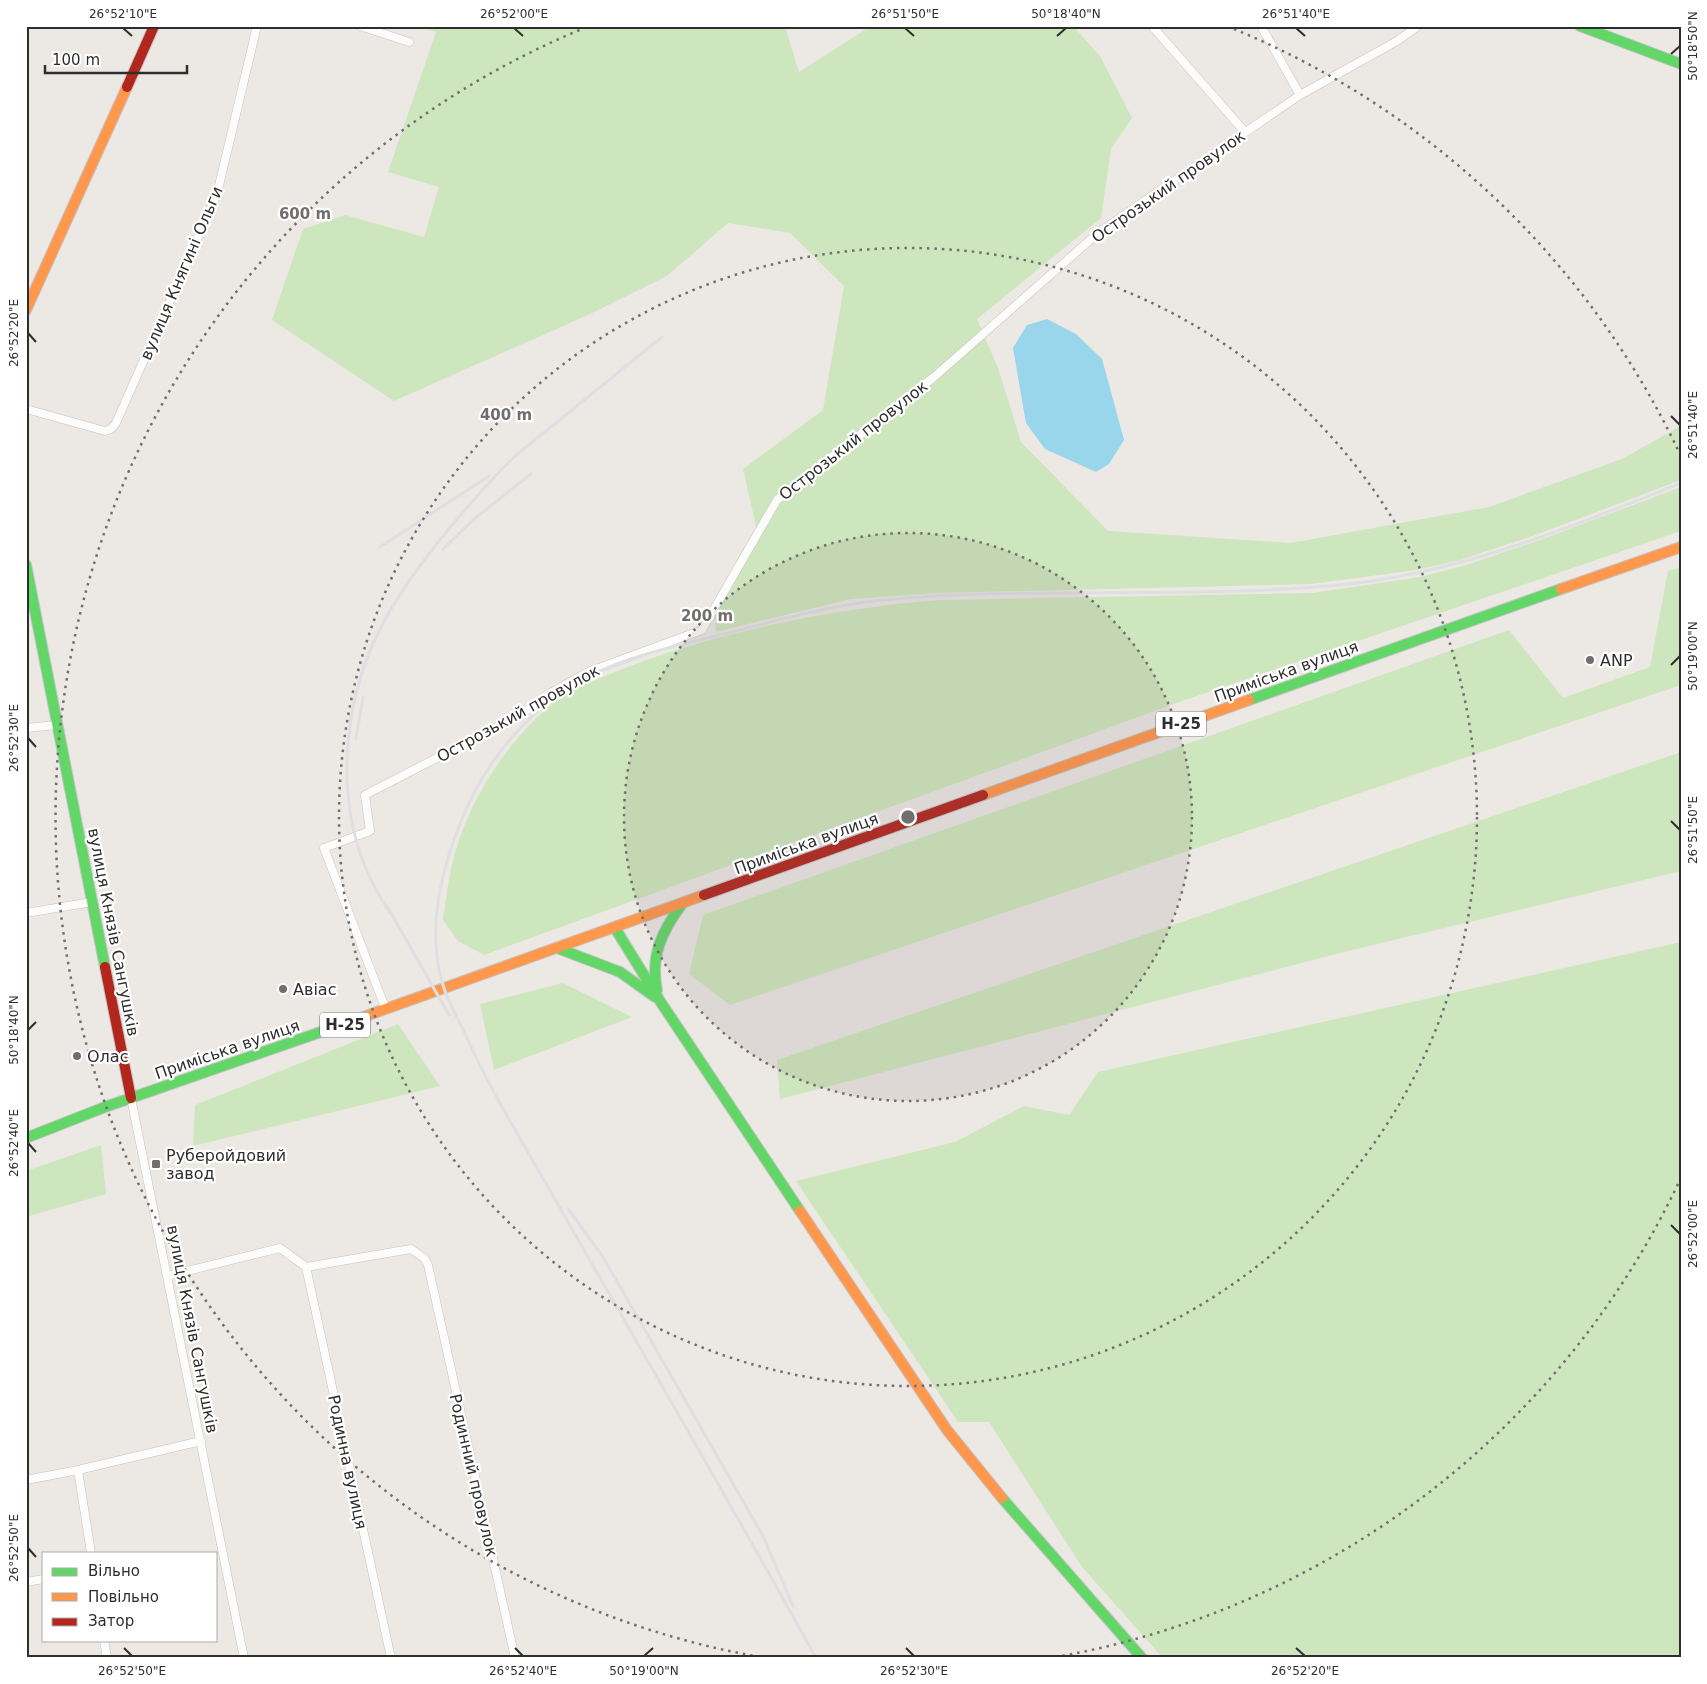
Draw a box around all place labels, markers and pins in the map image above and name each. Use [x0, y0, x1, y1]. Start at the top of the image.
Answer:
place label: ANP [1600, 651, 1633, 670]
marker: ANP [1584, 654, 1596, 666]
centre of rings [899, 808, 917, 826]
place label: Авіас [293, 980, 336, 999]
marker: Авіас [277, 983, 289, 995]
place label: Олас [87, 1047, 128, 1066]
marker: Олас [71, 1050, 83, 1062]
place label: Руберойдовий завод [166, 1146, 286, 1183]
marker: Руберойдовий завод [150, 1158, 162, 1170]

